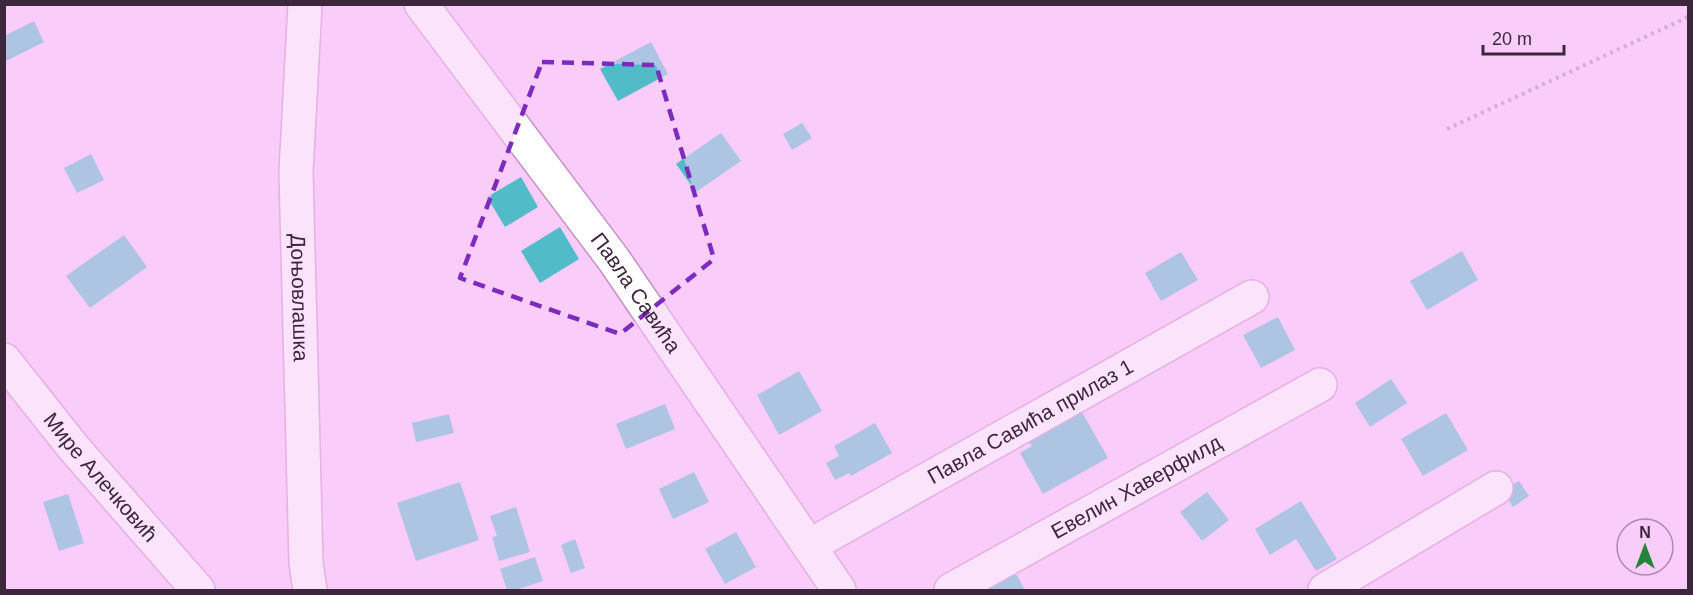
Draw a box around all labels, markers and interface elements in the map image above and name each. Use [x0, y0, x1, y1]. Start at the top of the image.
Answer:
scale bar [1483, 18, 1564, 56]
text: 20 m [1492, 29, 1532, 49]
street label: Павла Савића [587, 228, 686, 357]
street label: Доњовлашка [287, 234, 313, 362]
street label: Павла Савића прилаз 1 [923, 354, 1137, 488]
street label: Мире Алечковић [39, 408, 162, 546]
street label: Евелин Хаверфилд [1047, 430, 1225, 543]
north arrow [1615, 517, 1675, 577]
text: N [1639, 524, 1651, 541]

